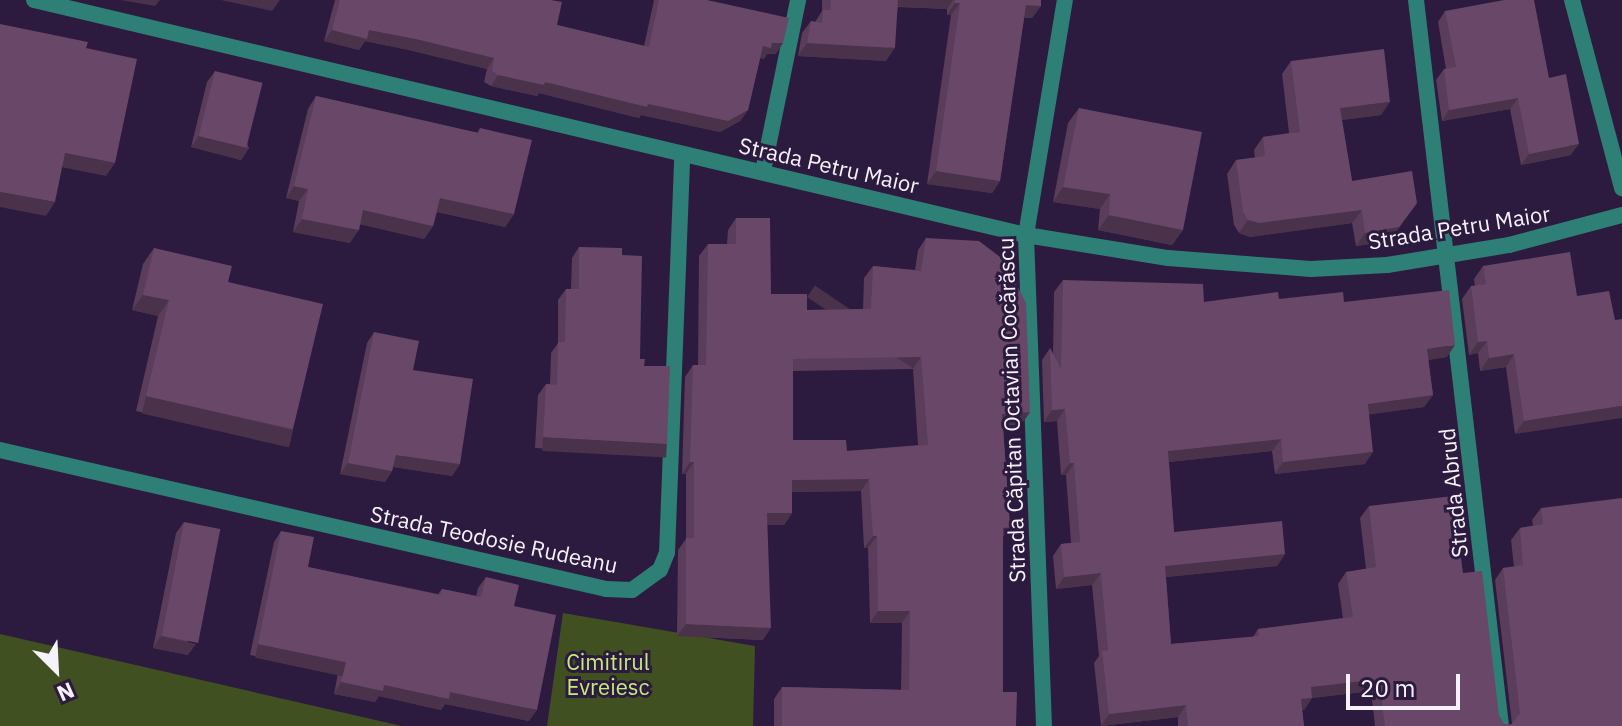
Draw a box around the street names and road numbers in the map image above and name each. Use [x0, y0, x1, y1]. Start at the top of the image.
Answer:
street label: Strada Petru Maior [736, 131, 922, 199]
street label: Strada Petru Maior [1366, 200, 1552, 254]
street label: Strada Căpitan Octavian Cocărăscu [992, 237, 1030, 583]
street label: Strada Abrud [1433, 427, 1473, 559]
street label: Strada Teodosie Rudeanu [368, 500, 620, 578]

